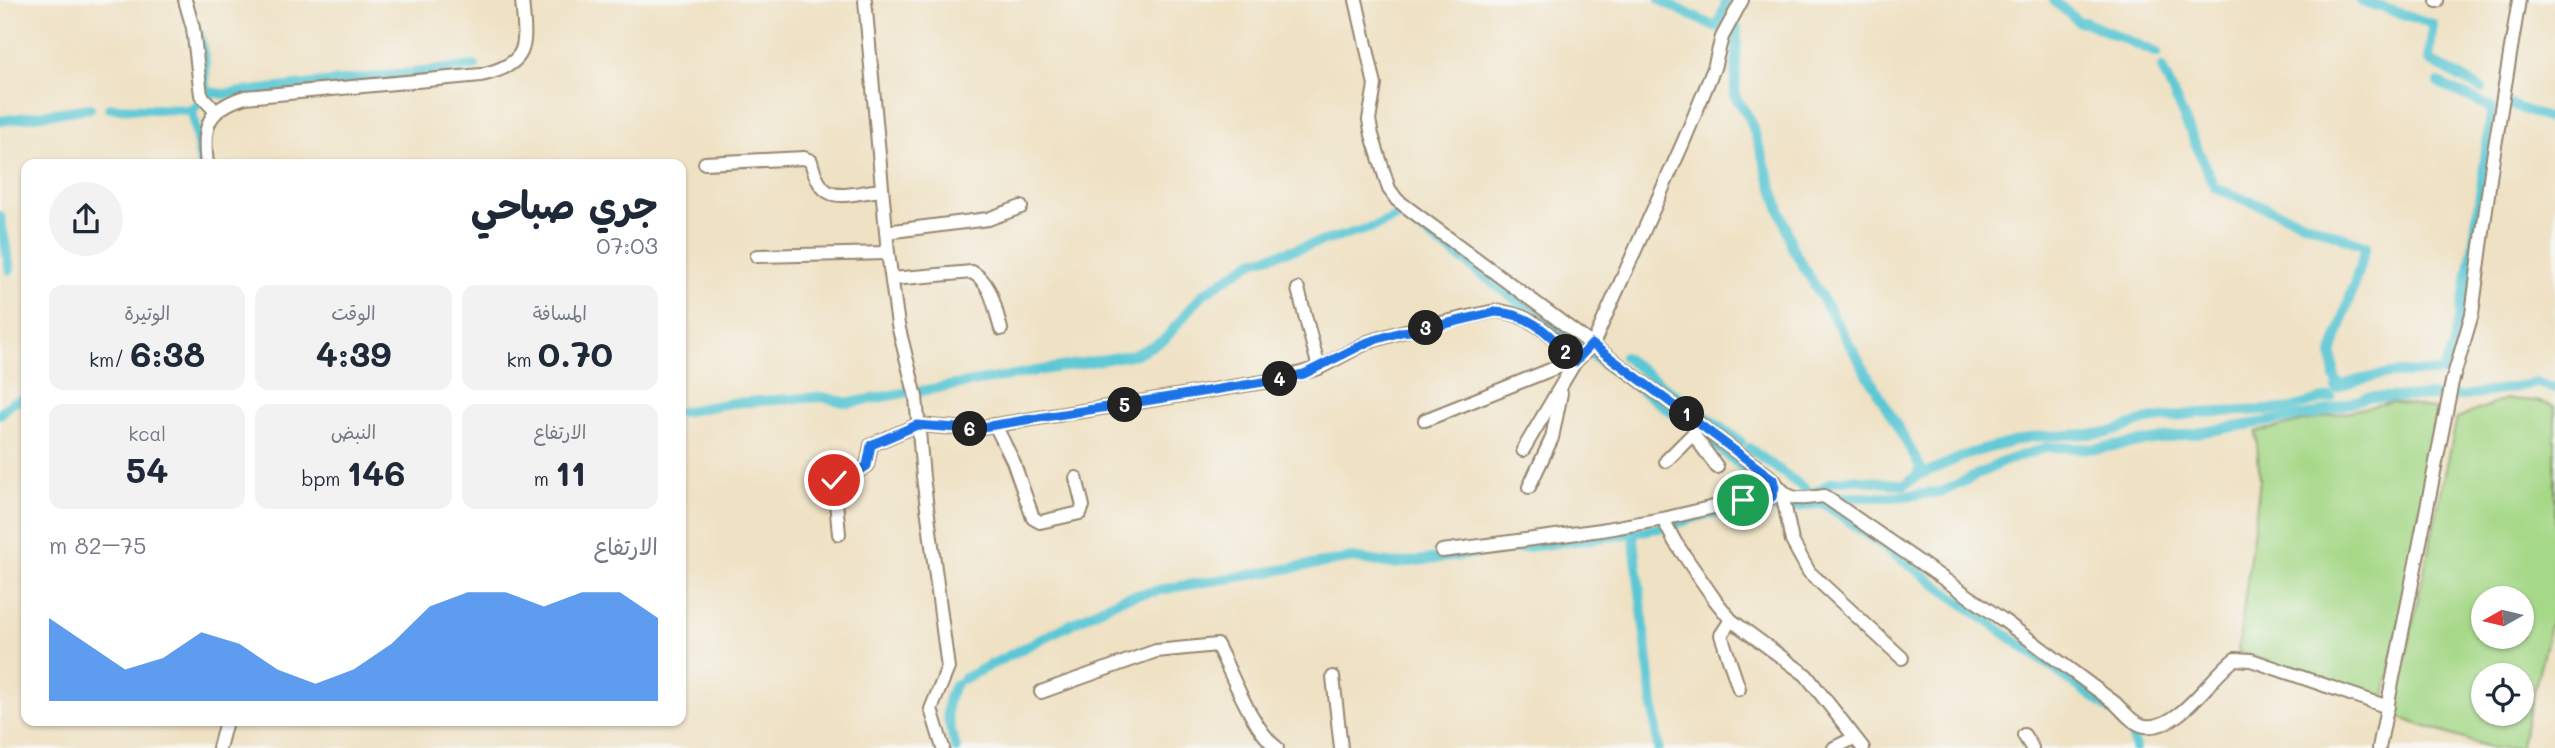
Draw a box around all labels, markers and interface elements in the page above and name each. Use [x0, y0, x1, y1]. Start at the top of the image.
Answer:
text: جري صباحي [471, 179, 658, 229]
button: share [49, 182, 123, 256]
text: 07:03 [596, 230, 658, 260]
text: الوتيرة [124, 300, 170, 325]
text: الوقت [331, 300, 376, 325]
text: المسافة [533, 300, 587, 325]
pin: 3 [1408, 310, 1444, 346]
text: 3 [1420, 315, 1431, 340]
text: 6:38 [130, 330, 205, 376]
text: 4:39 [316, 330, 391, 376]
text: 0.70 [538, 330, 613, 376]
pin: 2 [1548, 334, 1584, 370]
text: 2 [1560, 339, 1571, 364]
text: /km [89, 347, 130, 372]
text: km [507, 347, 538, 372]
pin: 4 [1262, 362, 1298, 396]
text: 4 [1273, 366, 1286, 391]
pin: 5 [1108, 388, 1142, 422]
text: 5 [1119, 392, 1130, 417]
pin: 1 [1670, 396, 1704, 432]
text: 1 [1682, 401, 1691, 426]
pin: 6 [953, 412, 988, 446]
text: 6 [964, 416, 975, 441]
text: النبض [331, 419, 376, 444]
text: الارتفاع [533, 419, 586, 444]
text: kcal [128, 421, 166, 446]
text: 54 [126, 446, 169, 492]
text: 146 [347, 449, 405, 495]
text: 11 [555, 449, 586, 495]
pin [804, 450, 864, 510]
icon: check [815, 461, 853, 499]
text: bpm [302, 466, 347, 491]
text: m [534, 466, 555, 491]
pin [1713, 470, 1773, 530]
icon: arrive [1724, 481, 1762, 519]
text: 75–82 m [49, 530, 147, 560]
text: الارتفاع [594, 531, 658, 561]
north arrow [2471, 586, 2534, 649]
map controls [2471, 586, 2534, 726]
button: locate [2471, 663, 2534, 726]

